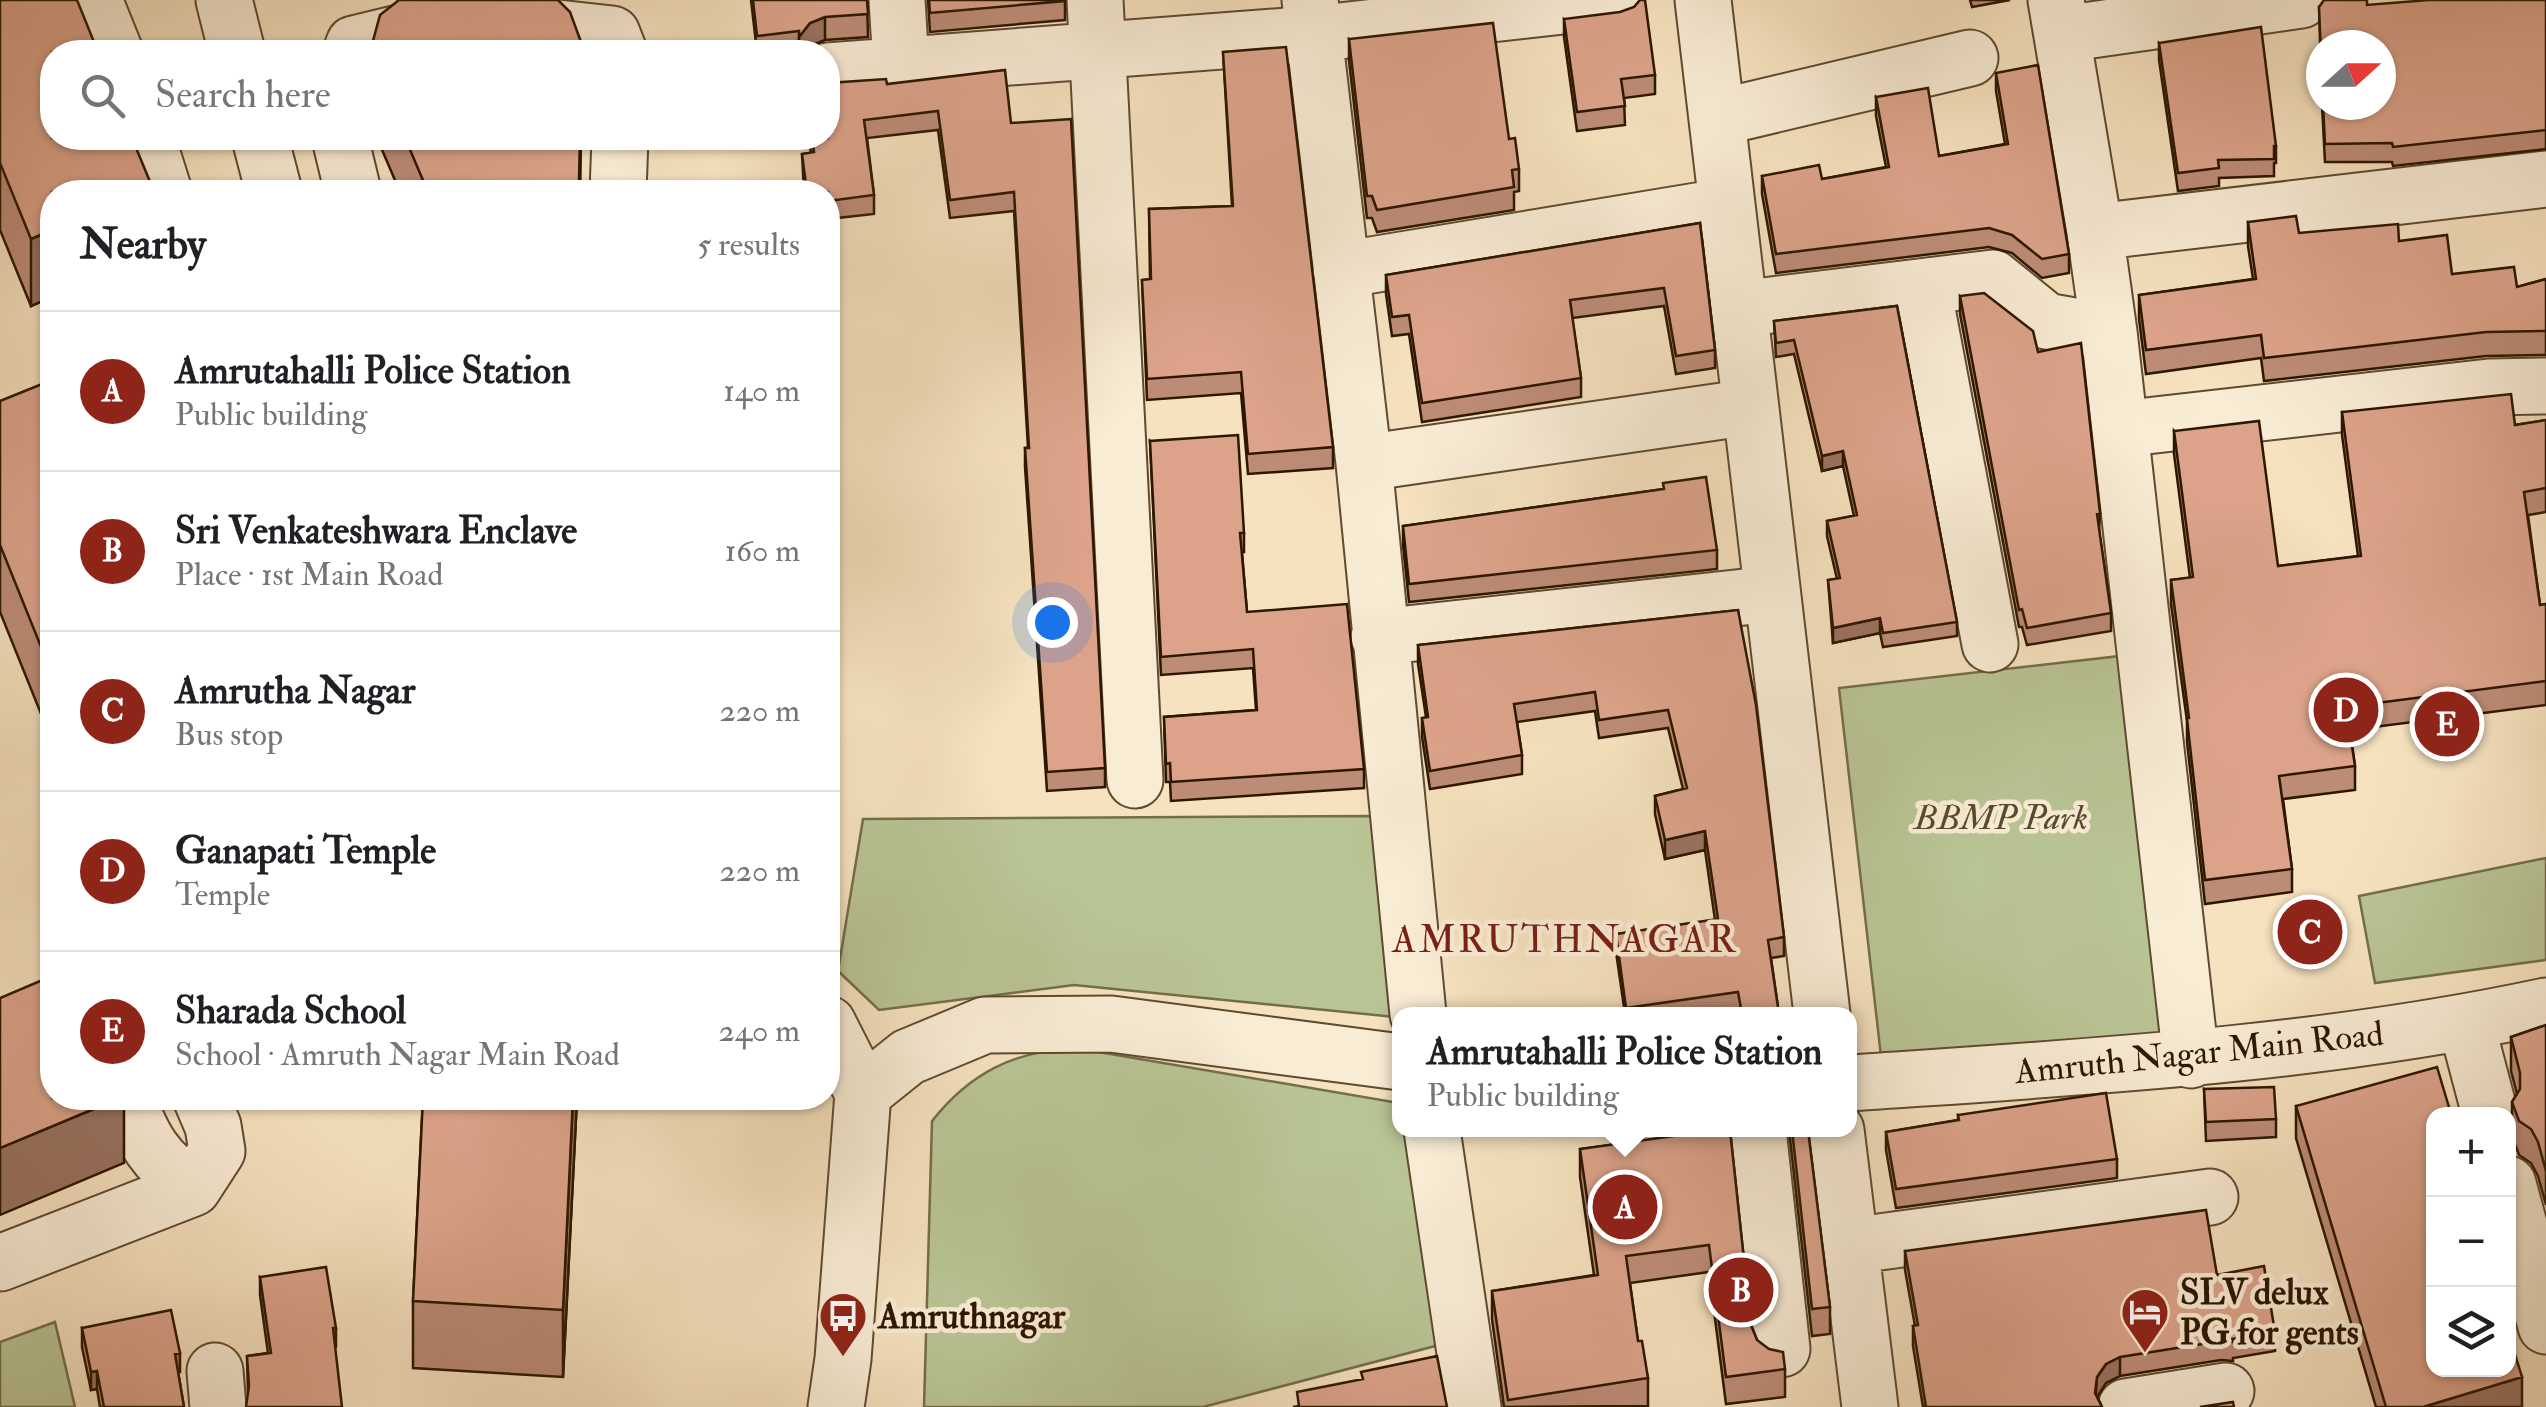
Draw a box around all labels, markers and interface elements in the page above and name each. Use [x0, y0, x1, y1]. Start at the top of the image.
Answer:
north arrow [2306, 30, 2396, 120]
search box [40, 40, 840, 150]
icon: search [75, 68, 130, 123]
text: Search here [155, 71, 331, 119]
text: Nearby [80, 219, 206, 271]
text: 5 results [697, 225, 800, 265]
text: Amrutahalli Police Station [175, 347, 571, 395]
text: A [102, 371, 123, 411]
text: 140 m [723, 371, 800, 411]
text: Public building [175, 395, 367, 435]
text: Sri Venkateshwara Enclave [175, 507, 577, 555]
text: B [102, 531, 123, 571]
text: 160 m [725, 531, 800, 571]
text: Place · 1st Main Road [175, 555, 443, 595]
your location [1027, 597, 1078, 648]
text: Amrutha Nagar [175, 667, 415, 715]
pin: D [2314, 672, 2378, 748]
pin: E [2414, 686, 2480, 762]
text: C [101, 691, 124, 731]
text: 220 m [720, 691, 800, 731]
text: Bus stop [175, 715, 283, 755]
park label: BBMP Park [1912, 796, 2088, 840]
text: Ganapati Temple [175, 827, 436, 875]
text: D [99, 851, 126, 891]
text: 220 m [720, 851, 800, 891]
text: Temple [175, 875, 270, 915]
pin: C [2278, 894, 2342, 970]
district label: AMRUTHNAGAR [1391, 916, 1738, 964]
text: Sharada School [175, 987, 406, 1035]
popup [1392, 1007, 1857, 1137]
text: E [101, 1011, 124, 1051]
text: 240 m [719, 1011, 800, 1051]
street label: Amruth Nagar Main Road [2012, 1012, 2386, 1094]
text: Amrutahalli Police Station [1427, 1028, 1822, 1076]
text: School · Amruth Nagar Main Road [175, 1035, 620, 1075]
text: Public building [1427, 1076, 1619, 1116]
map controls [2426, 1107, 2516, 1377]
button: + [2426, 1107, 2516, 1197]
pin: A [1592, 1170, 1658, 1244]
button: − [2426, 1197, 2516, 1287]
pin: B [1708, 1252, 1774, 1328]
place label: SLV delux PG for gents [2180, 1271, 2359, 1355]
hotel icon: SLV delux PG for gents [2119, 1286, 2171, 1354]
button: layers [2426, 1287, 2516, 1377]
bus stop icon: Amruthnagar [817, 1290, 869, 1358]
place label: Amruthnagar [876, 1295, 1066, 1339]

